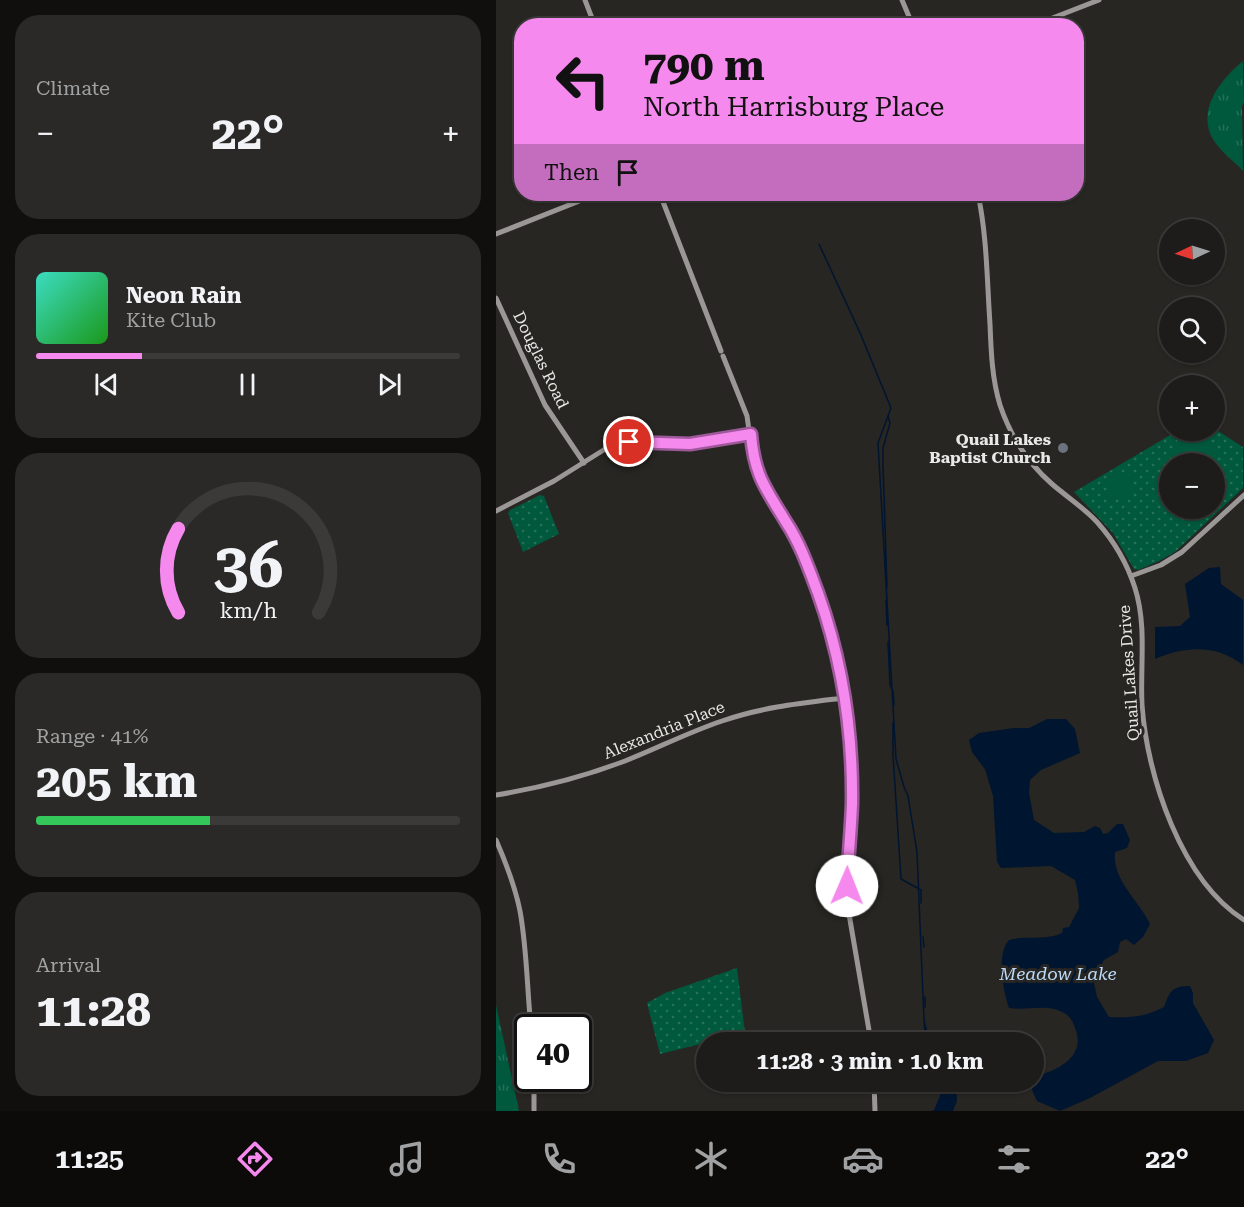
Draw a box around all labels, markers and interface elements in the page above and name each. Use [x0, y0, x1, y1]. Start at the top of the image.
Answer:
text: 790 m [643, 41, 765, 90]
icon: left [544, 42, 622, 120]
text: Climate [36, 76, 110, 100]
text: North Harrisburg Place [643, 91, 944, 123]
text: 22° [212, 107, 284, 160]
text: − [36, 114, 54, 153]
text: + [442, 114, 460, 153]
icon: arrive [611, 156, 644, 189]
text: Then [544, 160, 599, 185]
north arrow [1159, 219, 1225, 285]
map controls [1159, 219, 1225, 519]
text: Neon Rain [126, 283, 241, 308]
button: search [1159, 297, 1225, 363]
text: Kite Club [126, 308, 216, 332]
street label: Douglas Road [509, 308, 573, 412]
icon: previous [90, 368, 123, 401]
icon: pause [231, 368, 264, 401]
icon: next [373, 368, 406, 401]
button: + [1159, 375, 1225, 441]
pin [603, 416, 654, 467]
icon: arrive [612, 425, 645, 458]
place label: Quail Lakes Baptist Church [929, 430, 1051, 467]
marker: Quail Lakes Baptist Church [1056, 441, 1070, 455]
button: − [1159, 453, 1225, 519]
text: 36 [213, 529, 283, 602]
text: km/h [219, 598, 277, 623]
street label: Quail Lakes Drive [1115, 604, 1143, 742]
street label: Alexandria Place [601, 697, 728, 763]
text: Range · 41% [36, 724, 148, 748]
text: 205 km [36, 755, 197, 808]
position arrow [815, 854, 879, 918]
text: Arrival [36, 953, 101, 977]
water label: Meadow Lake [998, 963, 1117, 984]
text: 11:28 [36, 984, 151, 1037]
speed limit sign: 40 [514, 1014, 592, 1092]
text: 11:28 · 3 min · 1.0 km [757, 1049, 983, 1074]
icon: directions [234, 1138, 276, 1180]
icon: music [386, 1138, 428, 1180]
icon: phone [538, 1138, 580, 1180]
icon: climate [690, 1138, 732, 1180]
icon: car [842, 1138, 884, 1180]
icon: filters [993, 1138, 1035, 1180]
text: 11:25 [55, 1143, 124, 1175]
text: 22° [1145, 1143, 1189, 1175]

